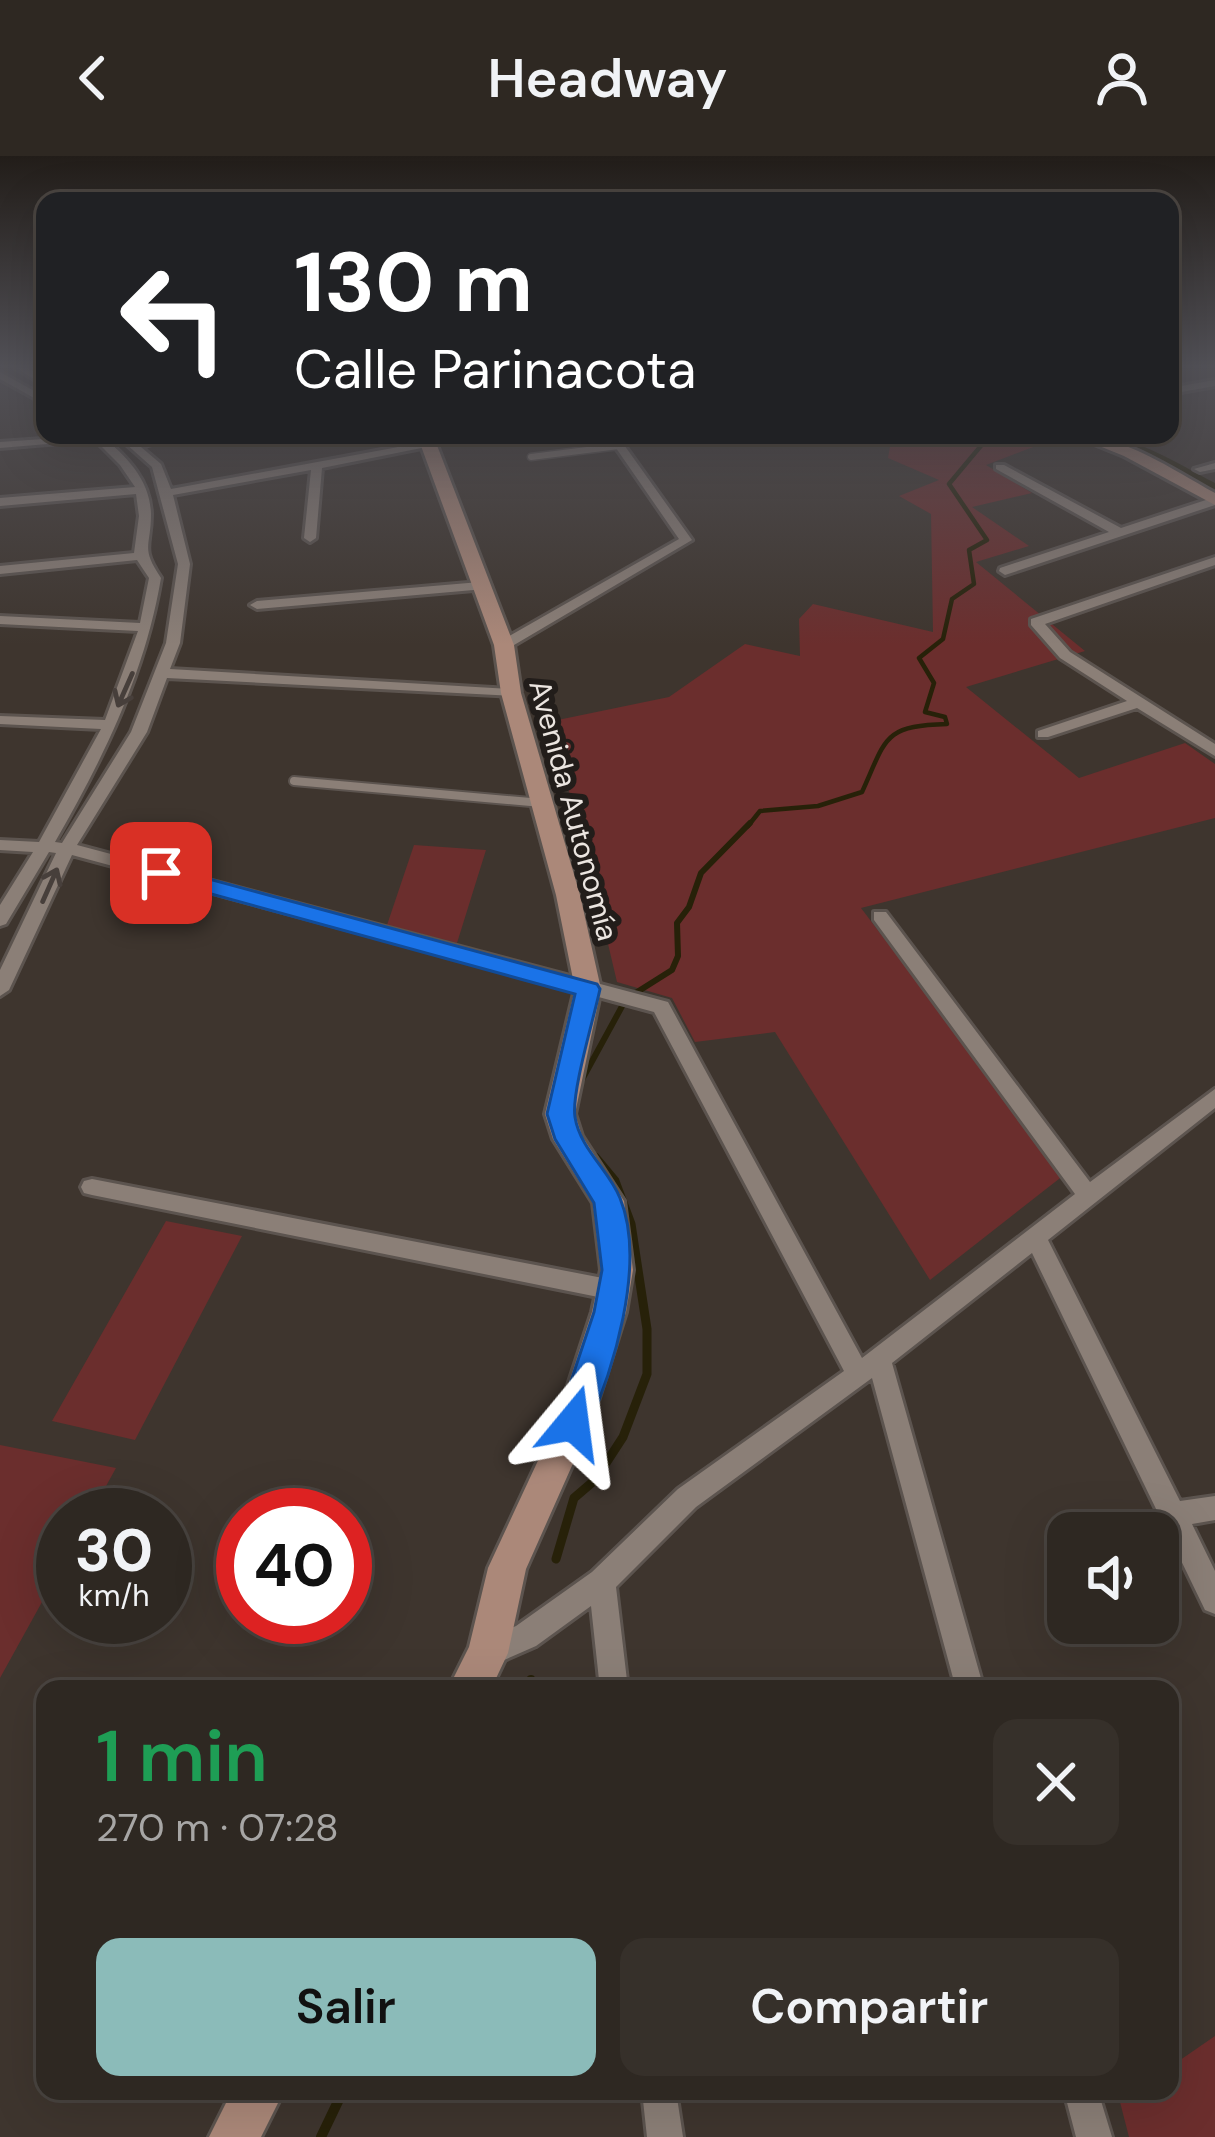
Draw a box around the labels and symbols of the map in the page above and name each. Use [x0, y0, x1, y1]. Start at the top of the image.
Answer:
one-way arrow [113, 671, 135, 707]
street label: Avenida Autonomía [520, 675, 628, 945]
pin [110, 822, 212, 924]
one-way arrow [41, 868, 63, 904]
position arrow [510, 1360, 636, 1486]
speed limit sign: 40 [216, 1488, 372, 1644]

